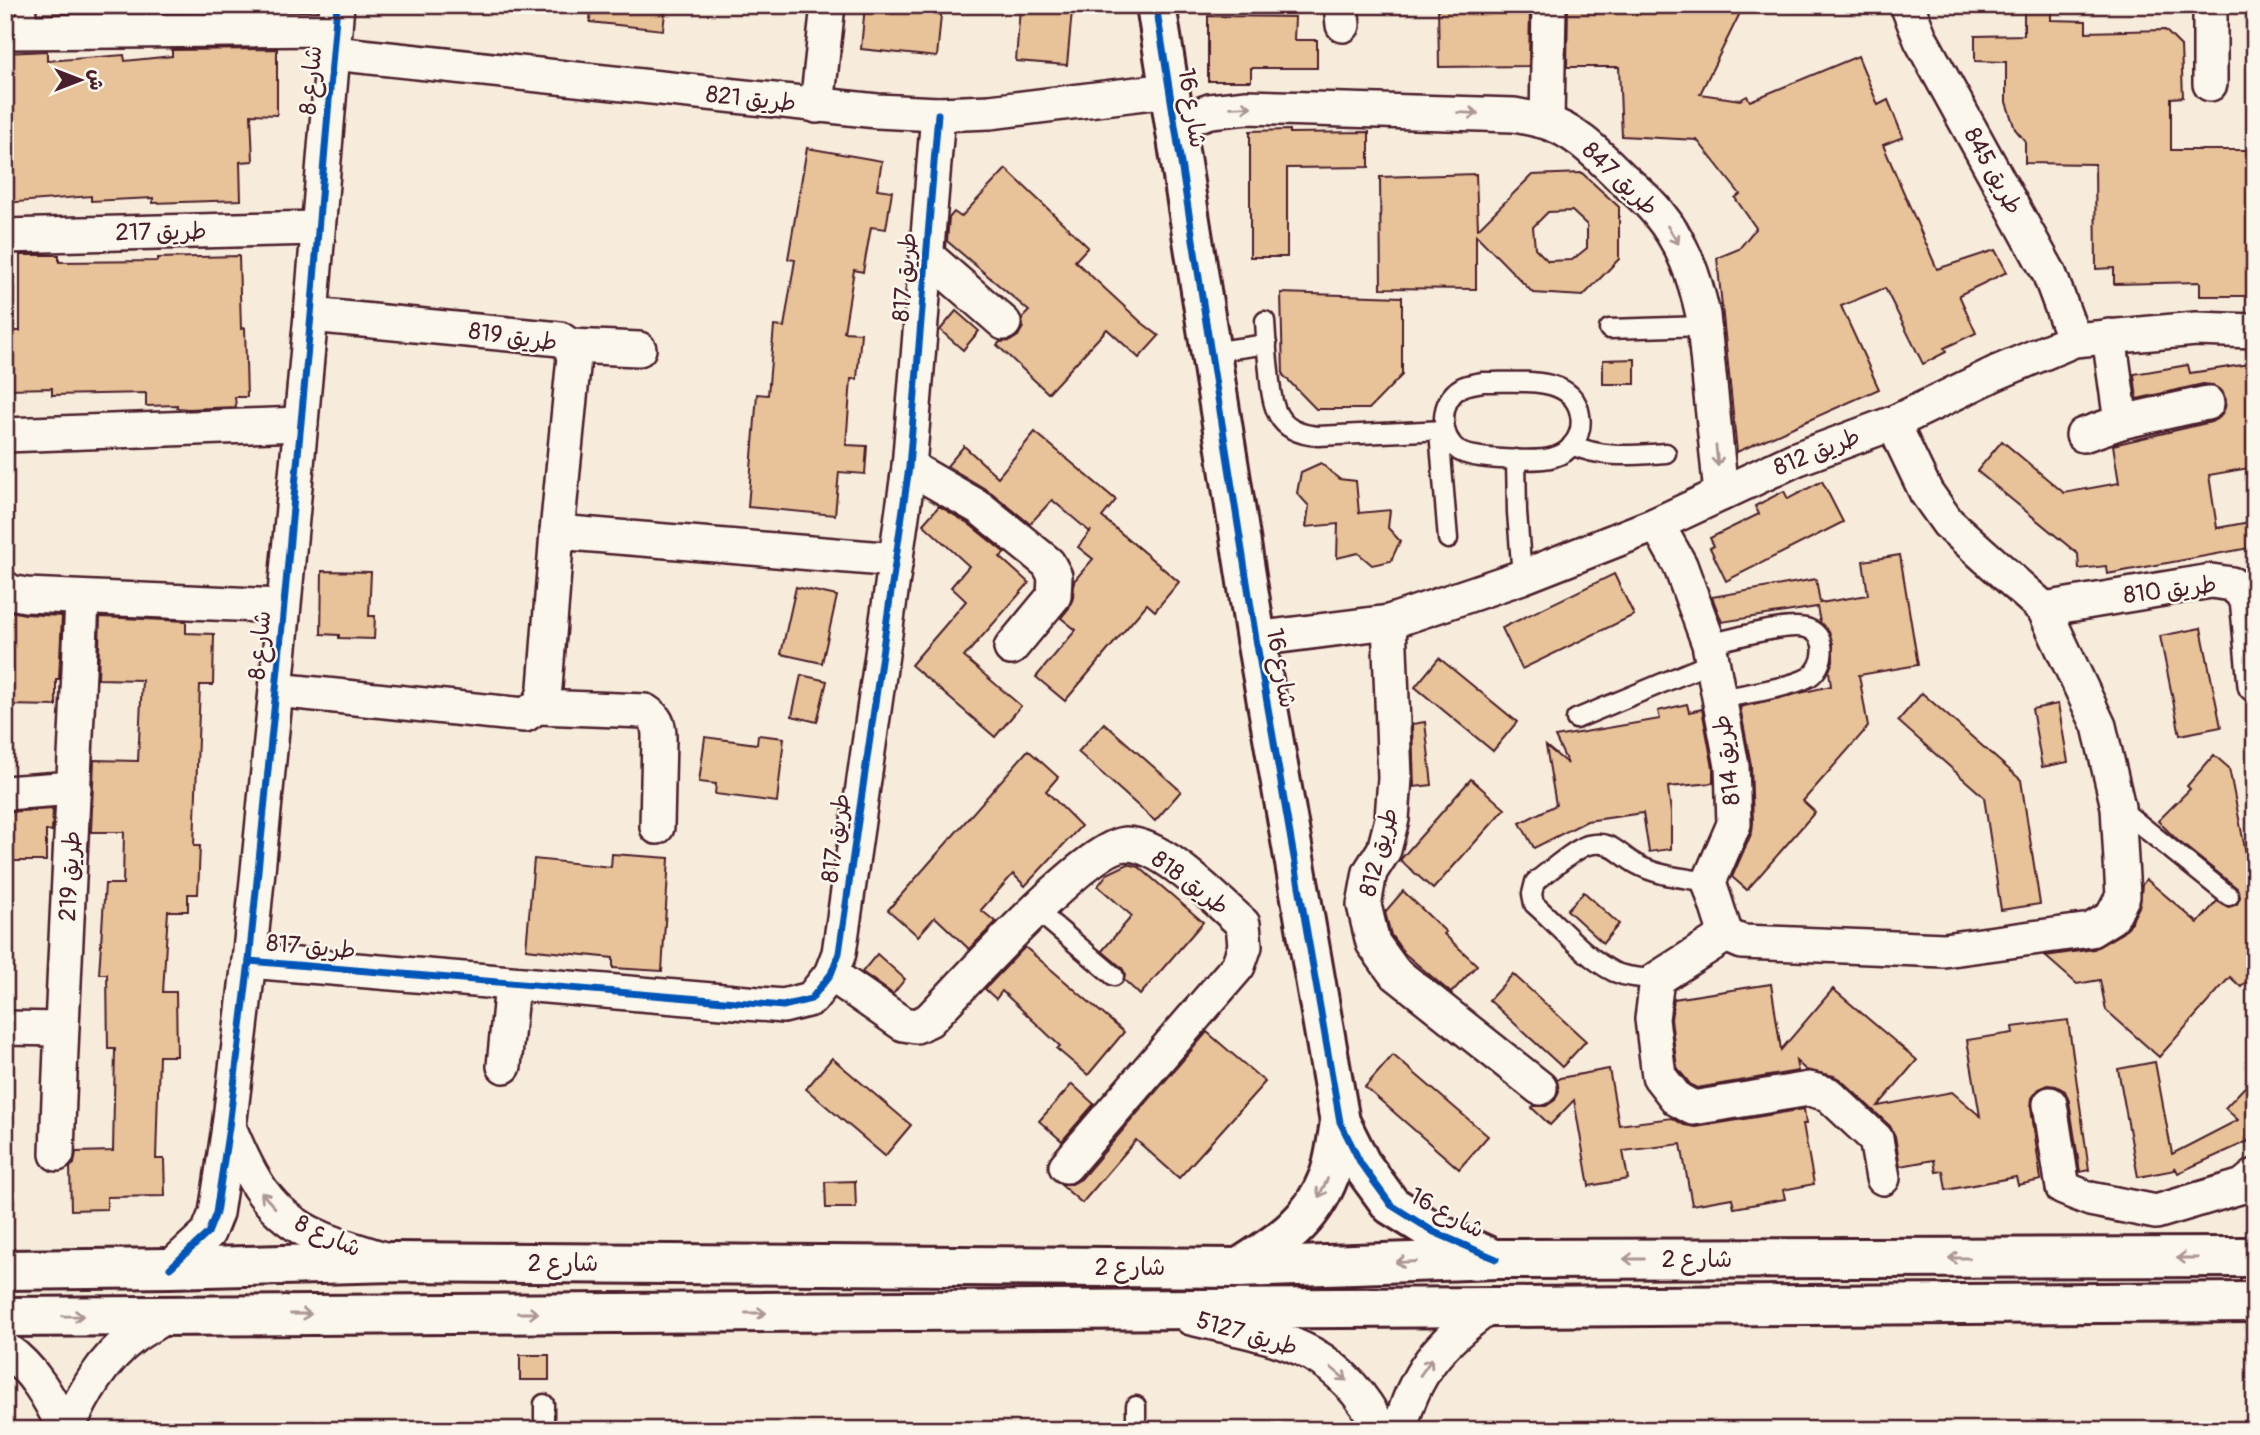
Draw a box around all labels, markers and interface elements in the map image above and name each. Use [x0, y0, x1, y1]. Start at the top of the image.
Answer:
street label: شارع 8 [294, 44, 330, 116]
north arrow [46, 46, 116, 116]
street label: شارع 16 [1169, 66, 1213, 150]
text: ش [84, 70, 108, 91]
street label: طريق 821 [704, 80, 798, 118]
one-way arrow [1229, 101, 1252, 114]
one-way arrow [1456, 107, 1479, 120]
street label: طريق 845 [1957, 123, 2029, 219]
street label: طريق 847 [1576, 136, 1664, 222]
street label: طريق 217 [115, 217, 207, 247]
one-way arrow [1667, 225, 1681, 245]
street label: طريق 817 [887, 231, 923, 323]
street label: طريق 819 [467, 316, 559, 358]
street label: طريق 812 [1770, 422, 1864, 482]
one-way arrow [1711, 444, 1724, 467]
street label: طريق 810 [2122, 570, 2218, 610]
street label: شارع 8 [243, 609, 279, 681]
street label: شارع 16 [1258, 626, 1302, 711]
street label: طريق 814 [1707, 713, 1747, 807]
street label: طريق 817 [815, 792, 857, 884]
street label: طريق 812 [1353, 805, 1405, 899]
street label: طريق 219 [53, 830, 87, 922]
street label: طريق 818 [1146, 845, 1234, 921]
street label: طريق 817 [265, 929, 357, 965]
one-way arrow [1316, 1177, 1330, 1198]
street label: شارع 16 [1404, 1181, 1489, 1246]
one-way arrow [260, 1191, 276, 1209]
street label: شارع 8 [290, 1209, 366, 1265]
street label: شارع 2 [1662, 1245, 1732, 1276]
street label: شارع 2 [528, 1249, 598, 1280]
one-way arrow [1948, 1251, 1971, 1265]
one-way arrow [2175, 1251, 2198, 1265]
one-way arrow [1622, 1252, 1645, 1266]
street label: شارع 2 [1095, 1253, 1165, 1284]
one-way arrow [1395, 1256, 1418, 1269]
one-way arrow [517, 1306, 540, 1320]
one-way arrow [744, 1306, 767, 1319]
street label: طريق 5127 [1193, 1306, 1301, 1362]
one-way arrow [289, 1307, 312, 1321]
one-way arrow [62, 1309, 85, 1323]
one-way arrow [1419, 1358, 1433, 1377]
one-way arrow [1329, 1366, 1347, 1381]

